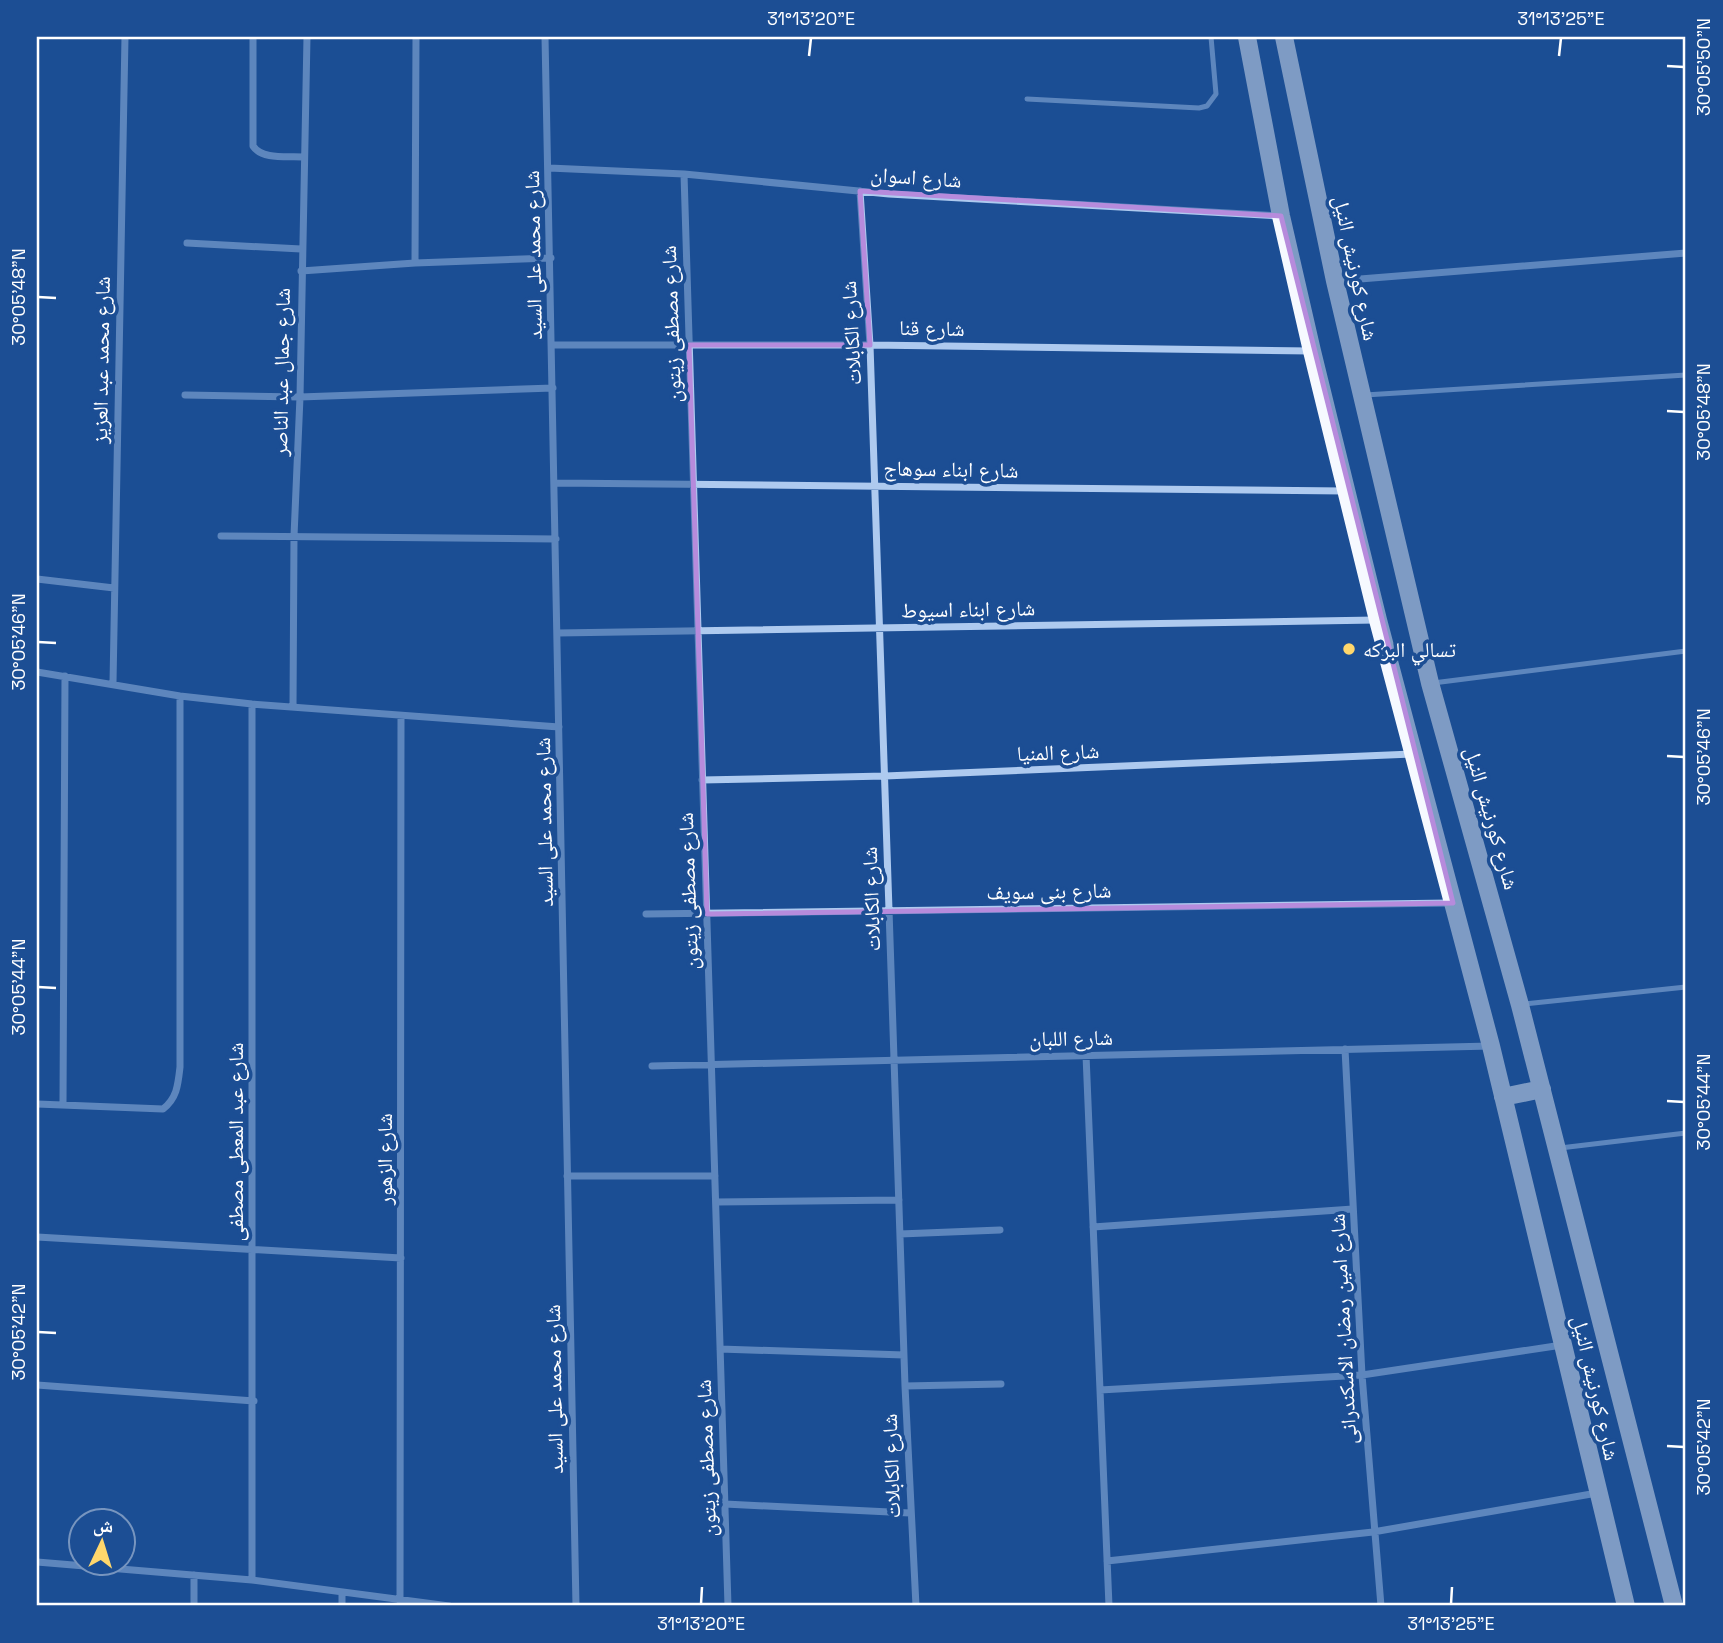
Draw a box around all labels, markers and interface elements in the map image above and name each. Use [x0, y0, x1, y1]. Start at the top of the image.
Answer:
text: 31°13'20"E [767, 7, 855, 30]
text: 31°13'25"E [1517, 7, 1605, 30]
text: 30°05'50"N [1692, 18, 1715, 116]
street label: شارع اسوان [870, 160, 962, 194]
street label: شارع محمد على السيد [518, 170, 548, 340]
street label: شارع كورنيش النيل [1327, 193, 1385, 343]
street label: شارع مصطفى زيتون [655, 245, 687, 403]
text: 30°05'48"N [7, 248, 30, 346]
street label: شارع محمد عبد العزيز [86, 276, 116, 445]
street label: شارع الكابلات [835, 280, 867, 386]
street label: شارع جمال عبد الناصر [266, 288, 296, 457]
street label: شارع قنا [899, 314, 965, 342]
text: 30°05'48"N [1692, 363, 1715, 461]
street label: شارع ابناء سوهاج [883, 454, 1019, 484]
text: 30°05'46"N [7, 593, 30, 691]
street label: شارع ابناء اسيوط [901, 594, 1035, 624]
place label: تسالي البركه [1363, 636, 1456, 666]
marker: تسالي البركه [1341, 641, 1357, 657]
text: 30°05'46"N [1692, 708, 1715, 806]
street label: شارع محمد على السيد [529, 737, 559, 907]
street label: شارع المنيا [1016, 737, 1100, 767]
street label: شارع كورنيش النيل [1459, 743, 1525, 893]
street label: شارع مصطفى زيتون [672, 812, 704, 970]
street label: شارع الكابلات [856, 846, 886, 952]
street label: شارع بنى سويف [986, 876, 1112, 906]
text: 30°05'44"N [7, 939, 30, 1035]
street label: شارع اللبان [1029, 1024, 1113, 1052]
street label: شارع عبد المعطى مصطفى [222, 1043, 249, 1241]
text: 30°05'44"N [1692, 1054, 1715, 1150]
street label: شارع الزهور [371, 1113, 398, 1206]
street label: شارع امين رمضان الاسكندرانى [1323, 1213, 1363, 1445]
text: 30°05'42"N [7, 1283, 30, 1381]
street label: شارع محمد على السيد [539, 1304, 569, 1474]
street label: شارع كورنيش النيل [1566, 1313, 1626, 1463]
street label: شارع مصطفى زيتون [690, 1379, 722, 1537]
text: 30°05'42"N [1692, 1398, 1715, 1496]
street label: شارع الكابلات [876, 1413, 906, 1519]
north arrow [66, 1506, 136, 1576]
text: ش [92, 1512, 114, 1539]
text: 31°13'20"E [657, 1612, 745, 1635]
text: 31°13'25"E [1407, 1612, 1495, 1635]

